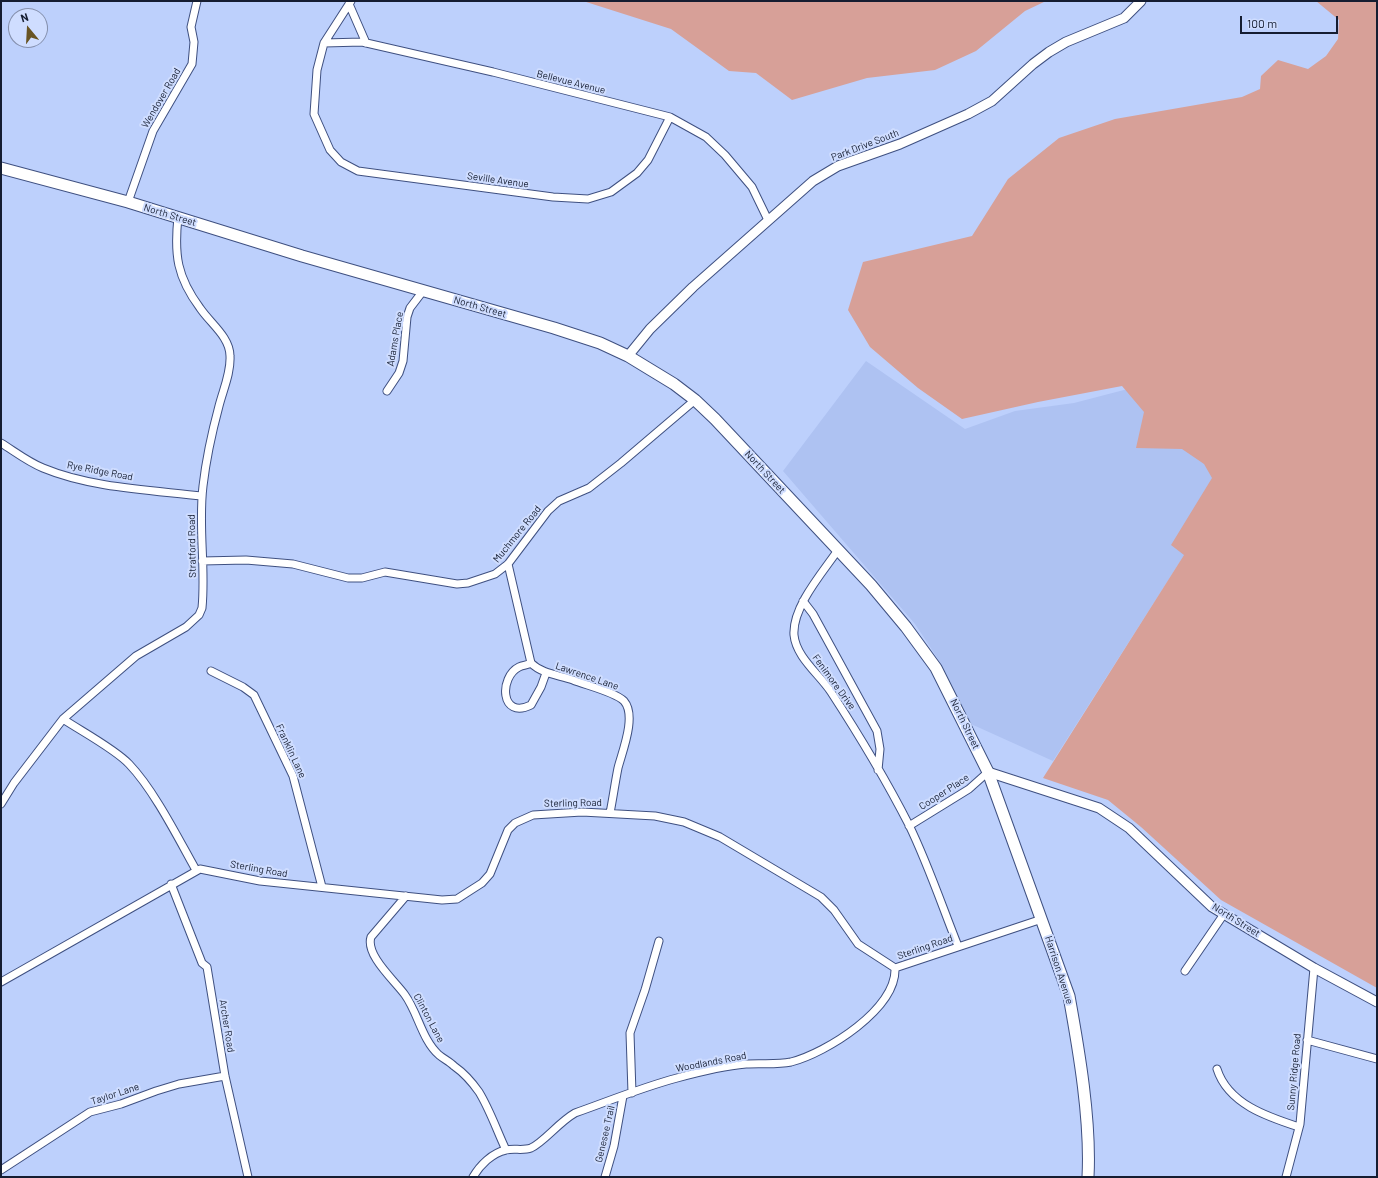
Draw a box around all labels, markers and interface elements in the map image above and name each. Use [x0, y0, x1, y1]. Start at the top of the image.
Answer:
north arrow [8, 8, 48, 48]
scale bar [1242, 8, 1340, 34]
text: N [19, 10, 30, 24]
text: 100 m [1247, 16, 1277, 30]
street label: Wendover Road [139, 66, 183, 130]
street label: Bellevue Avenue [535, 68, 607, 96]
street label: Park Drive South [829, 127, 901, 163]
street label: Seville Avenue [466, 170, 530, 190]
street label: North Street [142, 201, 198, 229]
street label: North Street [452, 294, 508, 320]
street label: Adams Place [384, 311, 406, 367]
street label: North Street [742, 448, 788, 496]
street label: Rye Ridge Road [66, 459, 134, 483]
street label: Muchmore Road [490, 503, 544, 565]
street label: Stratford Road [185, 514, 199, 578]
street label: Fenimore Drive [810, 652, 858, 712]
street label: Lawrence Lane [554, 660, 620, 692]
street label: North Street [948, 697, 982, 751]
street label: Franklin Lane [273, 722, 309, 780]
street label: Cooper Place [917, 771, 971, 813]
street label: Sterling Road [544, 796, 602, 810]
street label: Sterling Road [229, 858, 289, 880]
street label: North Street [1210, 901, 1262, 939]
street label: Sterling Road [896, 932, 954, 962]
street label: Harrison Avenue [1042, 934, 1076, 1006]
street label: Clinton Lane [411, 991, 447, 1045]
street label: Archer Road [217, 999, 237, 1053]
street label: Sunny Ridge Road [1285, 1033, 1303, 1111]
street label: Woodlands Road [675, 1049, 747, 1075]
street label: Taylor Lane [89, 1081, 141, 1107]
street label: Genesee Trail [593, 1104, 617, 1164]

